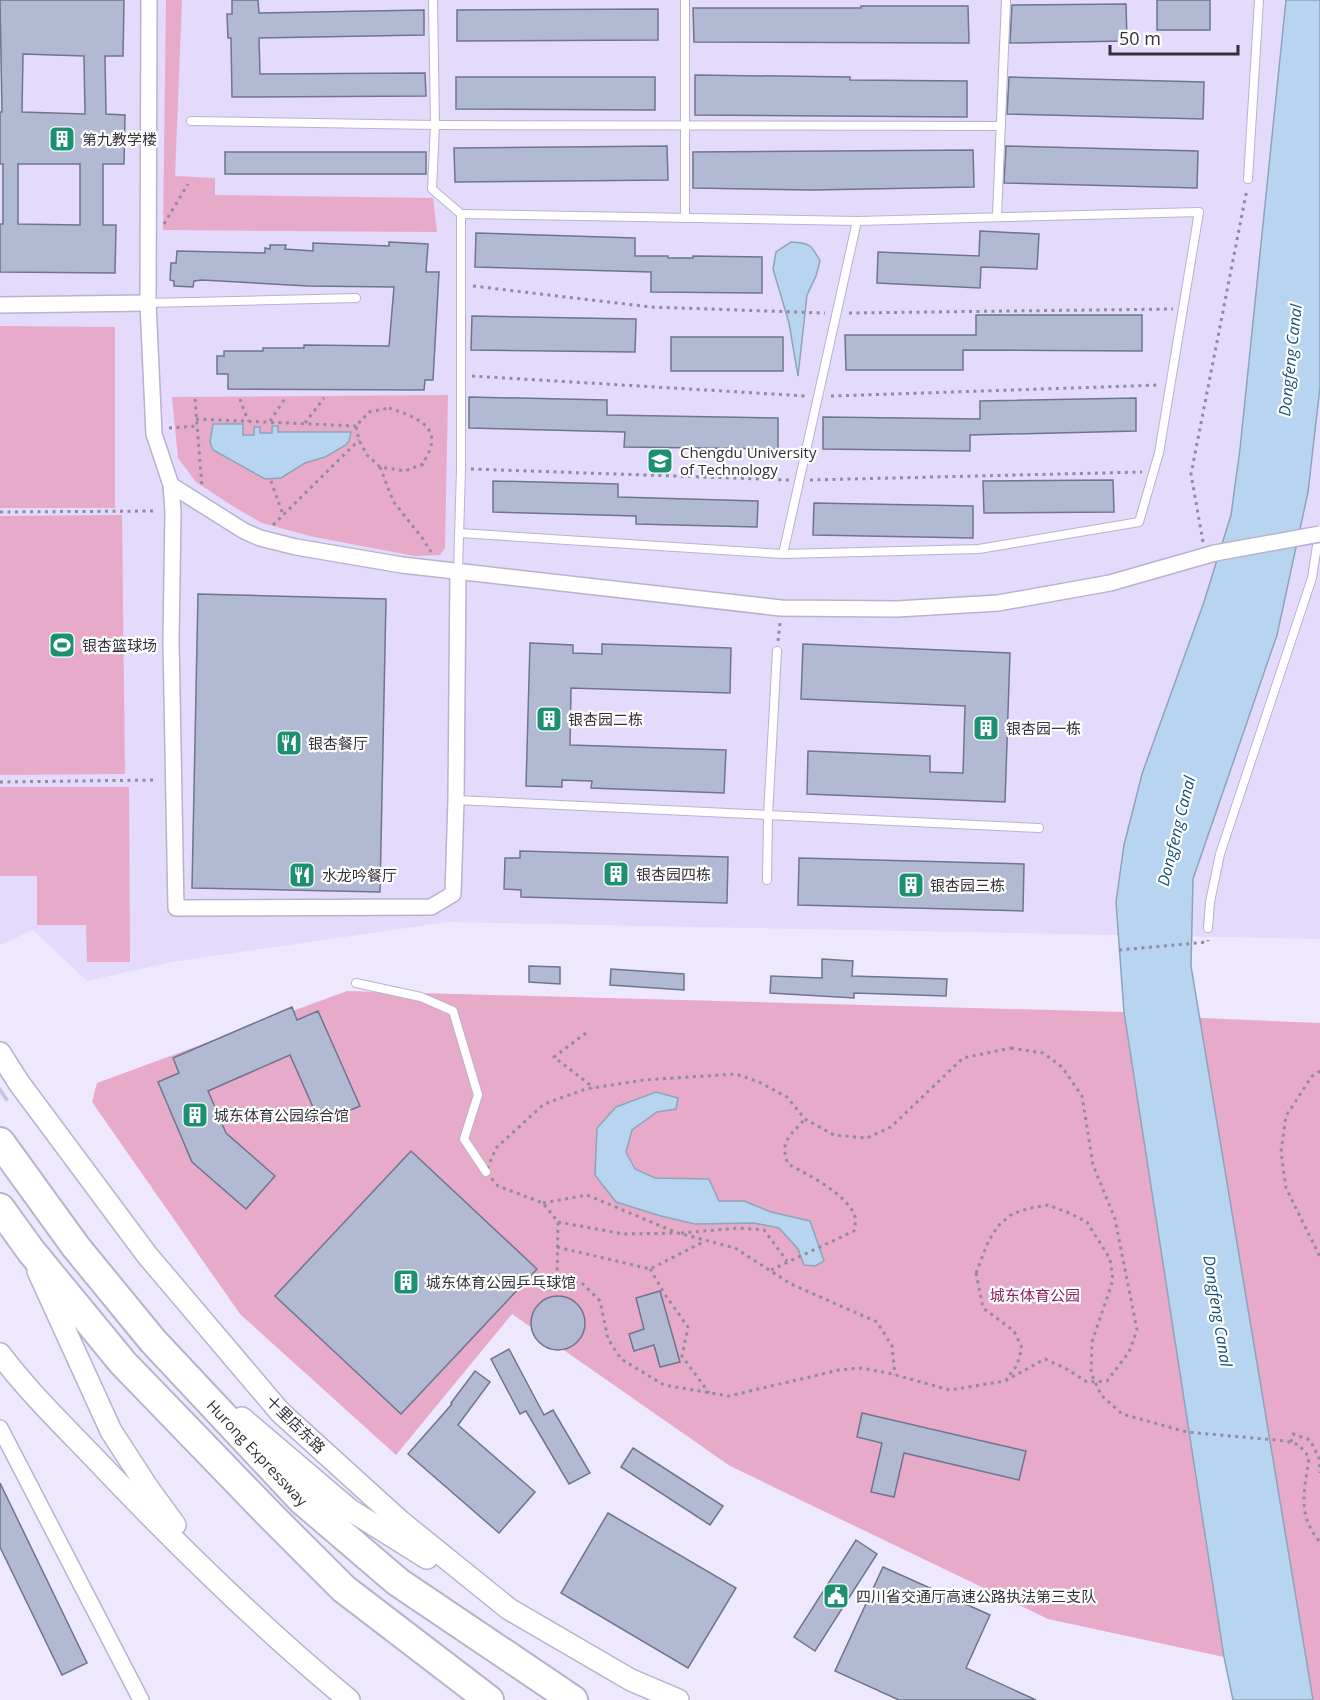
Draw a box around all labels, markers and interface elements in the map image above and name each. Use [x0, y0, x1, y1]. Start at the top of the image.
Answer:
scale bar [1110, 18, 1238, 56]
text: 50 m [1119, 26, 1161, 50]
building icon: 第九教学楼 [47, 124, 77, 154]
place label: 第九教学楼 [82, 129, 157, 149]
water label: Dongfeng Canal [1273, 302, 1307, 417]
place label: Chengdu University of Technology [680, 442, 817, 479]
school or university icon: Chengdu University of Technology [645, 446, 675, 476]
sports icon: 银杏篮球场 [47, 630, 77, 660]
place label: 银杏篮球场 [82, 635, 157, 655]
building icon: 银杏园二栋 [534, 704, 564, 734]
place label: 银杏园二栋 [568, 709, 643, 729]
building icon: 银杏园一栋 [971, 713, 1001, 743]
place label: 银杏园一栋 [1006, 718, 1081, 738]
restaurant icon: 银杏餐厅 [274, 728, 304, 758]
place label: 银杏餐厅 [308, 733, 368, 753]
water label: Dongfeng Canal [1152, 773, 1201, 888]
building icon: 银杏园四栋 [601, 859, 631, 889]
restaurant icon: 水龙吟餐厅 [287, 860, 317, 890]
place label: 银杏园四栋 [636, 864, 711, 884]
place label: 水龙吟餐厅 [322, 865, 397, 885]
building icon: 银杏园三栋 [896, 870, 926, 900]
place label: 银杏园三栋 [930, 875, 1005, 895]
building icon: 城东体育公园综合馆 [180, 1100, 210, 1130]
place label: 城东体育公园综合馆 [214, 1105, 349, 1125]
water label: Dongfeng Canal [1198, 1254, 1238, 1369]
building icon: 城东体育公园乒乓球馆 [391, 1267, 421, 1297]
place label: 城东体育公园乒乓球馆 [426, 1272, 576, 1292]
park label: 城东体育公园 [990, 1285, 1080, 1305]
street label: 十里店东路 [262, 1391, 330, 1457]
street label: Hurong Expressway [203, 1395, 312, 1511]
public building icon: 四川省交通厅高速公路执法第三支队 [821, 1581, 851, 1611]
place label: 四川省交通厅高速公路执法第三支队 [856, 1586, 1096, 1606]

